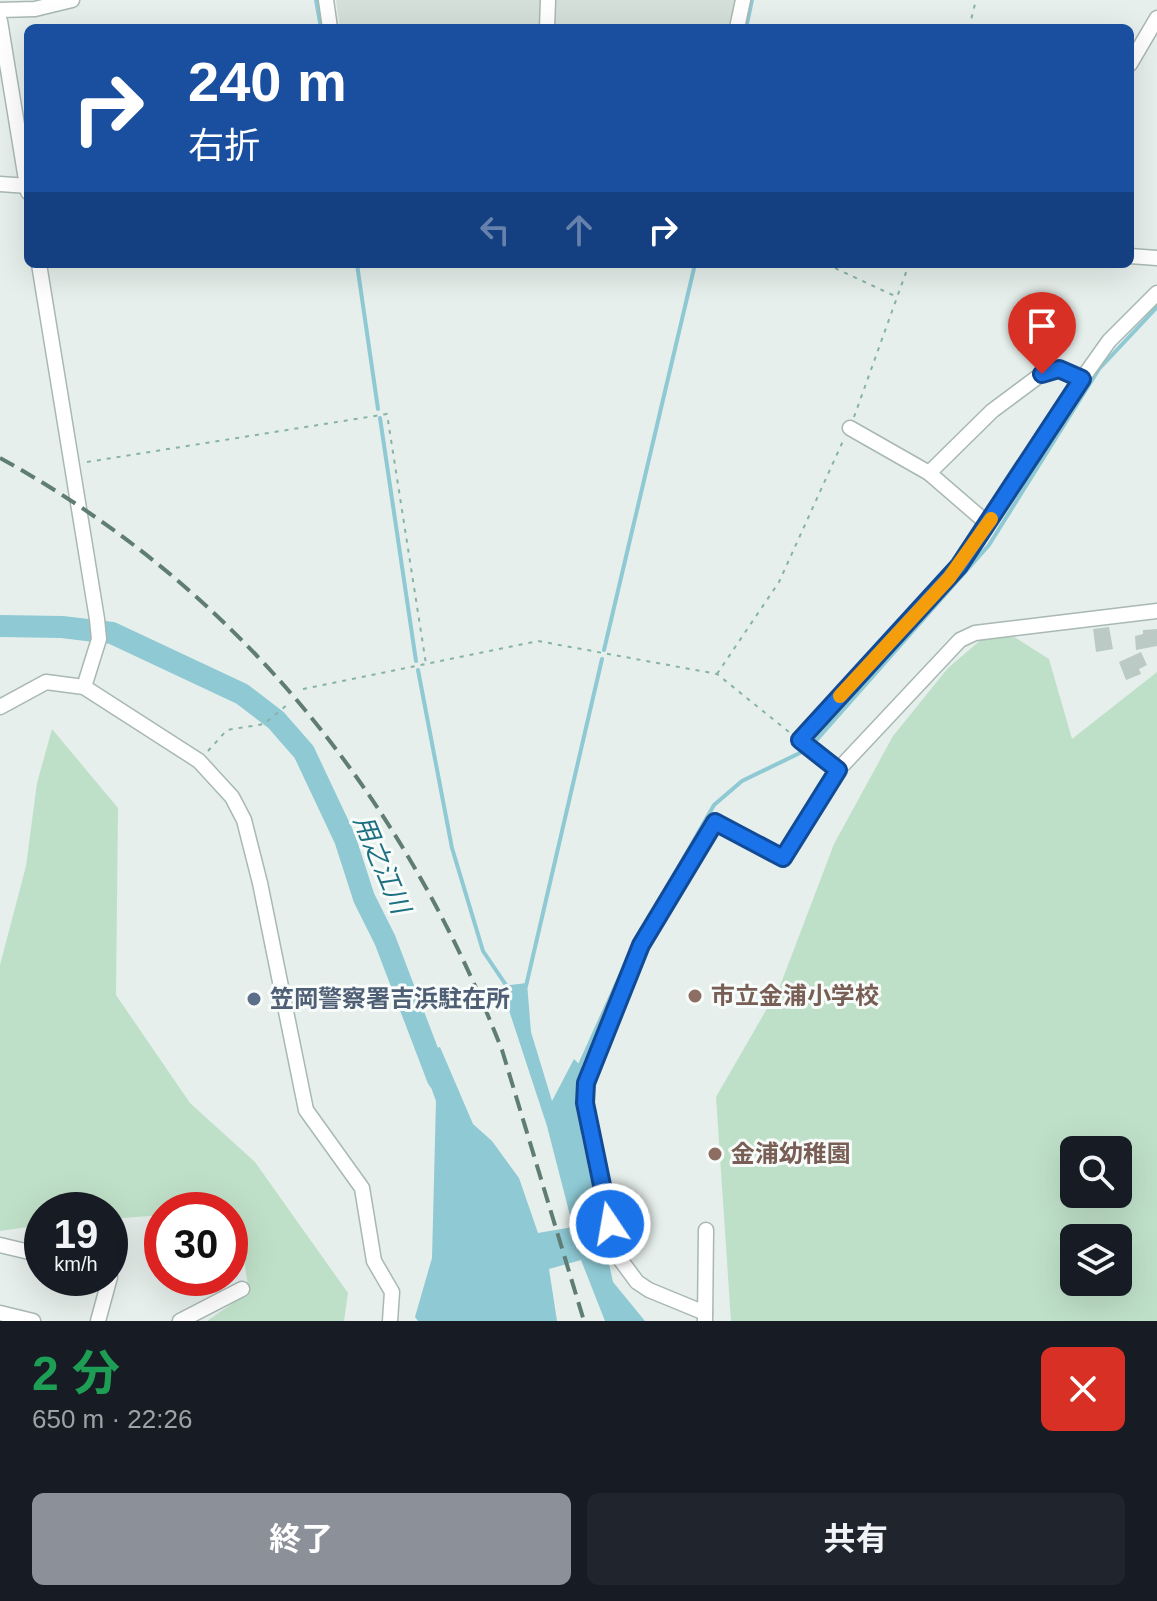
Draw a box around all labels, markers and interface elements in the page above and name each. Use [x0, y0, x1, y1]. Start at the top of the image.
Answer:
text: 240 m [188, 50, 347, 113]
icon: right [56, 56, 160, 160]
text: 右折 [188, 125, 260, 166]
icon: left [473, 208, 517, 252]
icon: ahead [557, 208, 601, 252]
icon: right [641, 208, 685, 252]
pin [1008, 292, 1076, 374]
icon: arrive [1020, 304, 1064, 348]
water label: 用之江川 [348, 810, 417, 920]
place label: 市立金浦小学校 [711, 982, 879, 1009]
place label: 笠岡警察署吉浜駐在所 [270, 985, 510, 1012]
marker: 市立金浦小学校 [686, 987, 704, 1005]
marker: 笠岡警察署吉浜駐在所 [245, 990, 263, 1008]
map controls [1060, 1136, 1132, 1296]
button: search [1060, 1136, 1132, 1208]
place label: 金浦幼稚園 [731, 1140, 851, 1167]
marker: 金浦幼稚園 [706, 1145, 724, 1163]
position arrow [568, 1182, 652, 1266]
speed limit sign: 30 [144, 1192, 248, 1296]
text: 19 [54, 1212, 98, 1256]
button: layers [1060, 1224, 1132, 1296]
text: km/h [54, 1253, 98, 1275]
text: 2 分 [32, 1347, 120, 1400]
button: close [1041, 1347, 1125, 1431]
text: 650 m · 22:26 [32, 1404, 192, 1434]
button: 終了 [32, 1493, 571, 1585]
button: 共有 [587, 1493, 1125, 1585]

